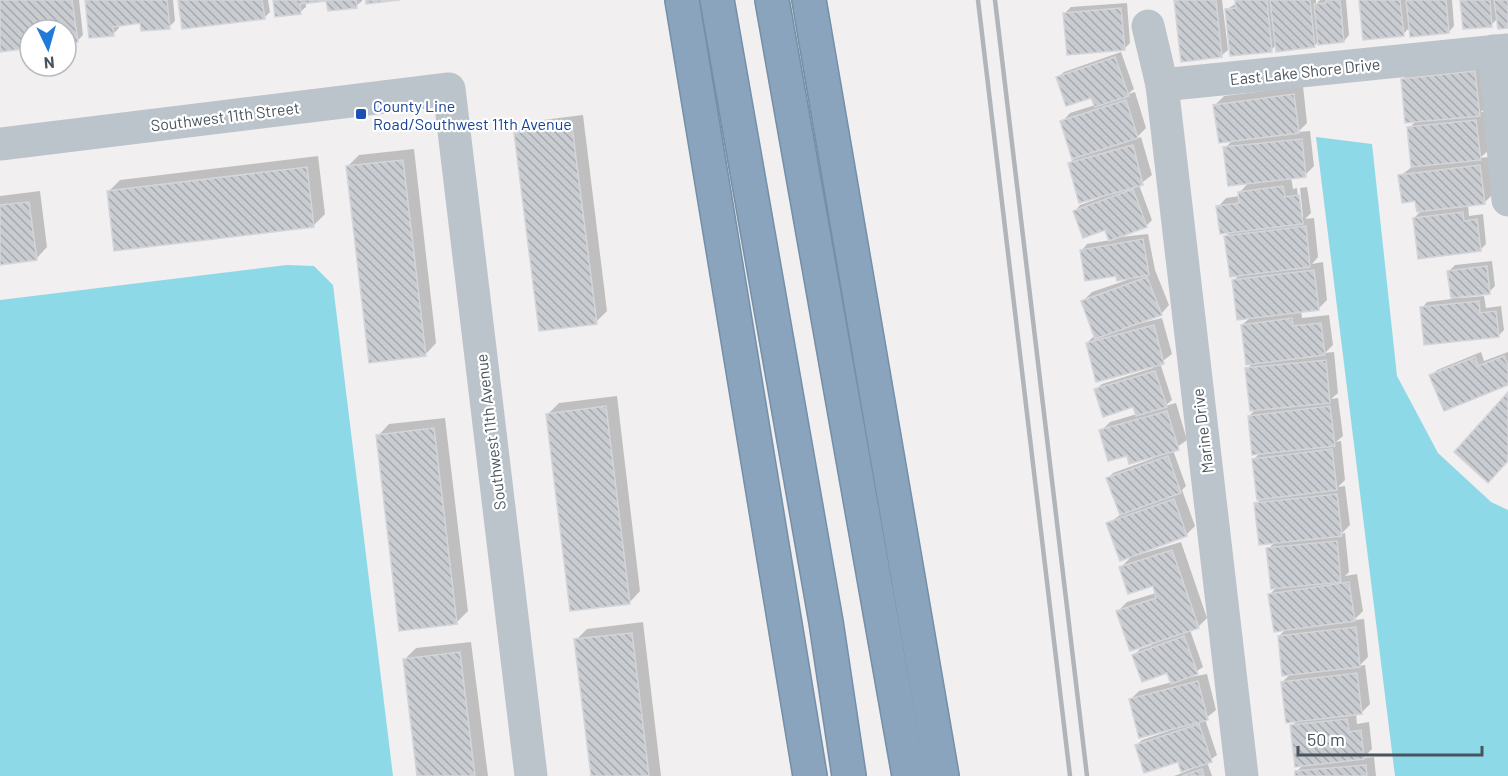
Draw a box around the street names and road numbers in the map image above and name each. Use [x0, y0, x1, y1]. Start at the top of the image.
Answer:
street label: East Lake Shore Drive [1229, 54, 1381, 88]
street label: Southwest 11th Street [149, 97, 301, 135]
street label: Southwest 11th Avenue [471, 353, 509, 511]
street label: Marine Drive [1187, 387, 1217, 475]

